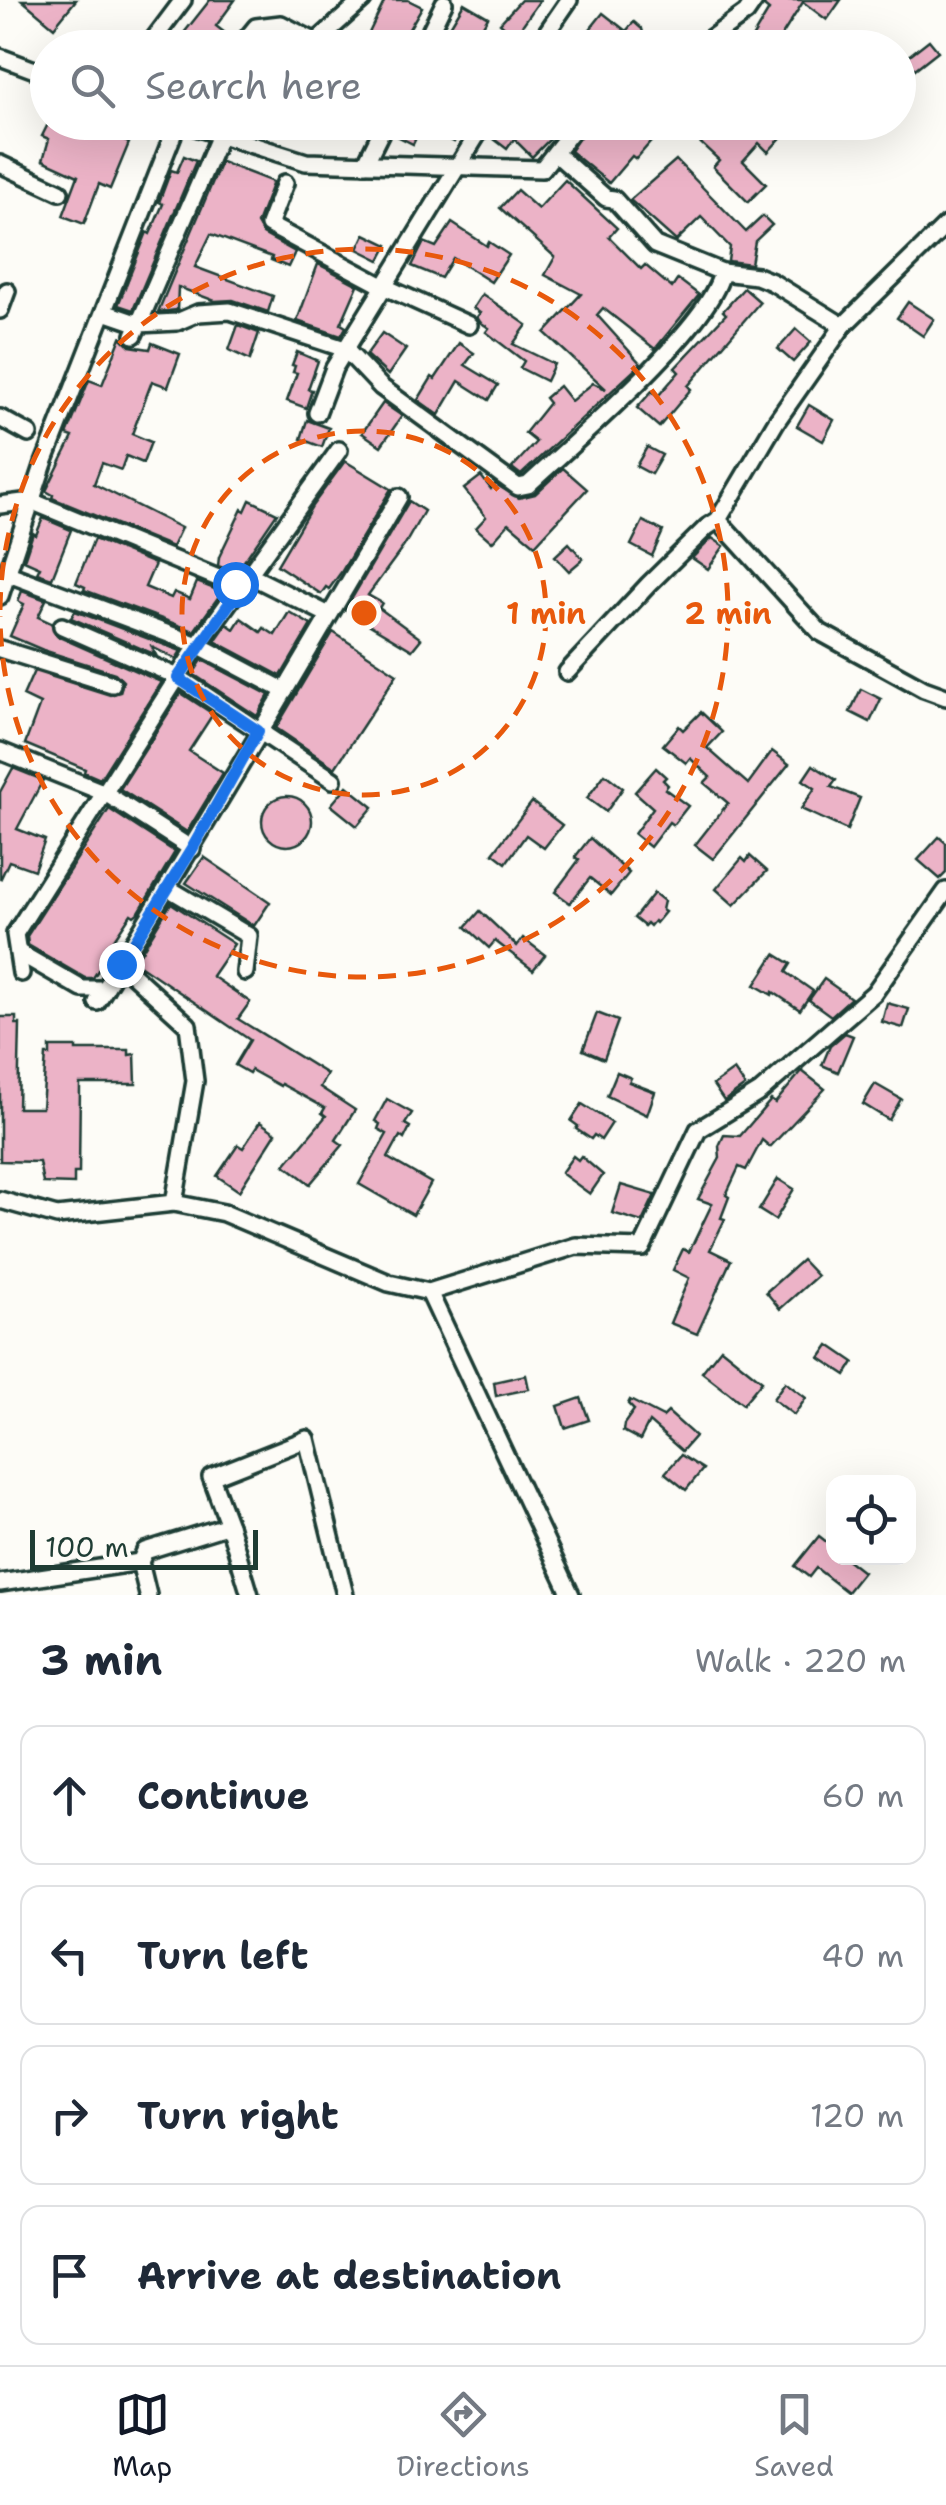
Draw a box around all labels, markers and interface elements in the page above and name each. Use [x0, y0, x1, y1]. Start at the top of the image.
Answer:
search box [30, 30, 916, 140]
icon: search [65, 58, 120, 113]
text: Search here [145, 60, 362, 111]
route start [213, 562, 259, 608]
text: 1 min [506, 593, 586, 634]
text: 2 min [684, 593, 772, 634]
centre of rings [346, 595, 382, 631]
route end [99, 942, 145, 988]
map controls [826, 1475, 916, 1565]
button: locate [826, 1475, 916, 1565]
scale bar [30, 1525, 258, 1570]
text: 100 m [45, 1528, 129, 1566]
text: 3 min [40, 1632, 162, 1688]
text: Walk · 220 m [695, 1639, 906, 1682]
icon: ahead [42, 1768, 97, 1823]
text: Continue [137, 1770, 309, 1821]
text: 60 m [822, 1774, 904, 1817]
icon: left [42, 1928, 97, 1983]
text: Turn left [137, 1930, 309, 1981]
text: 40 m [821, 1934, 904, 1977]
icon: right [42, 2088, 97, 2143]
text: Turn right [137, 2090, 339, 2141]
text: 120 m [810, 2094, 904, 2137]
icon: arrive [42, 2248, 97, 2303]
text: Arrive at destination [137, 2250, 561, 2301]
tab: Map [112, 2387, 172, 2485]
tab: Directions [397, 2387, 530, 2485]
tab: Saved [754, 2387, 834, 2485]

